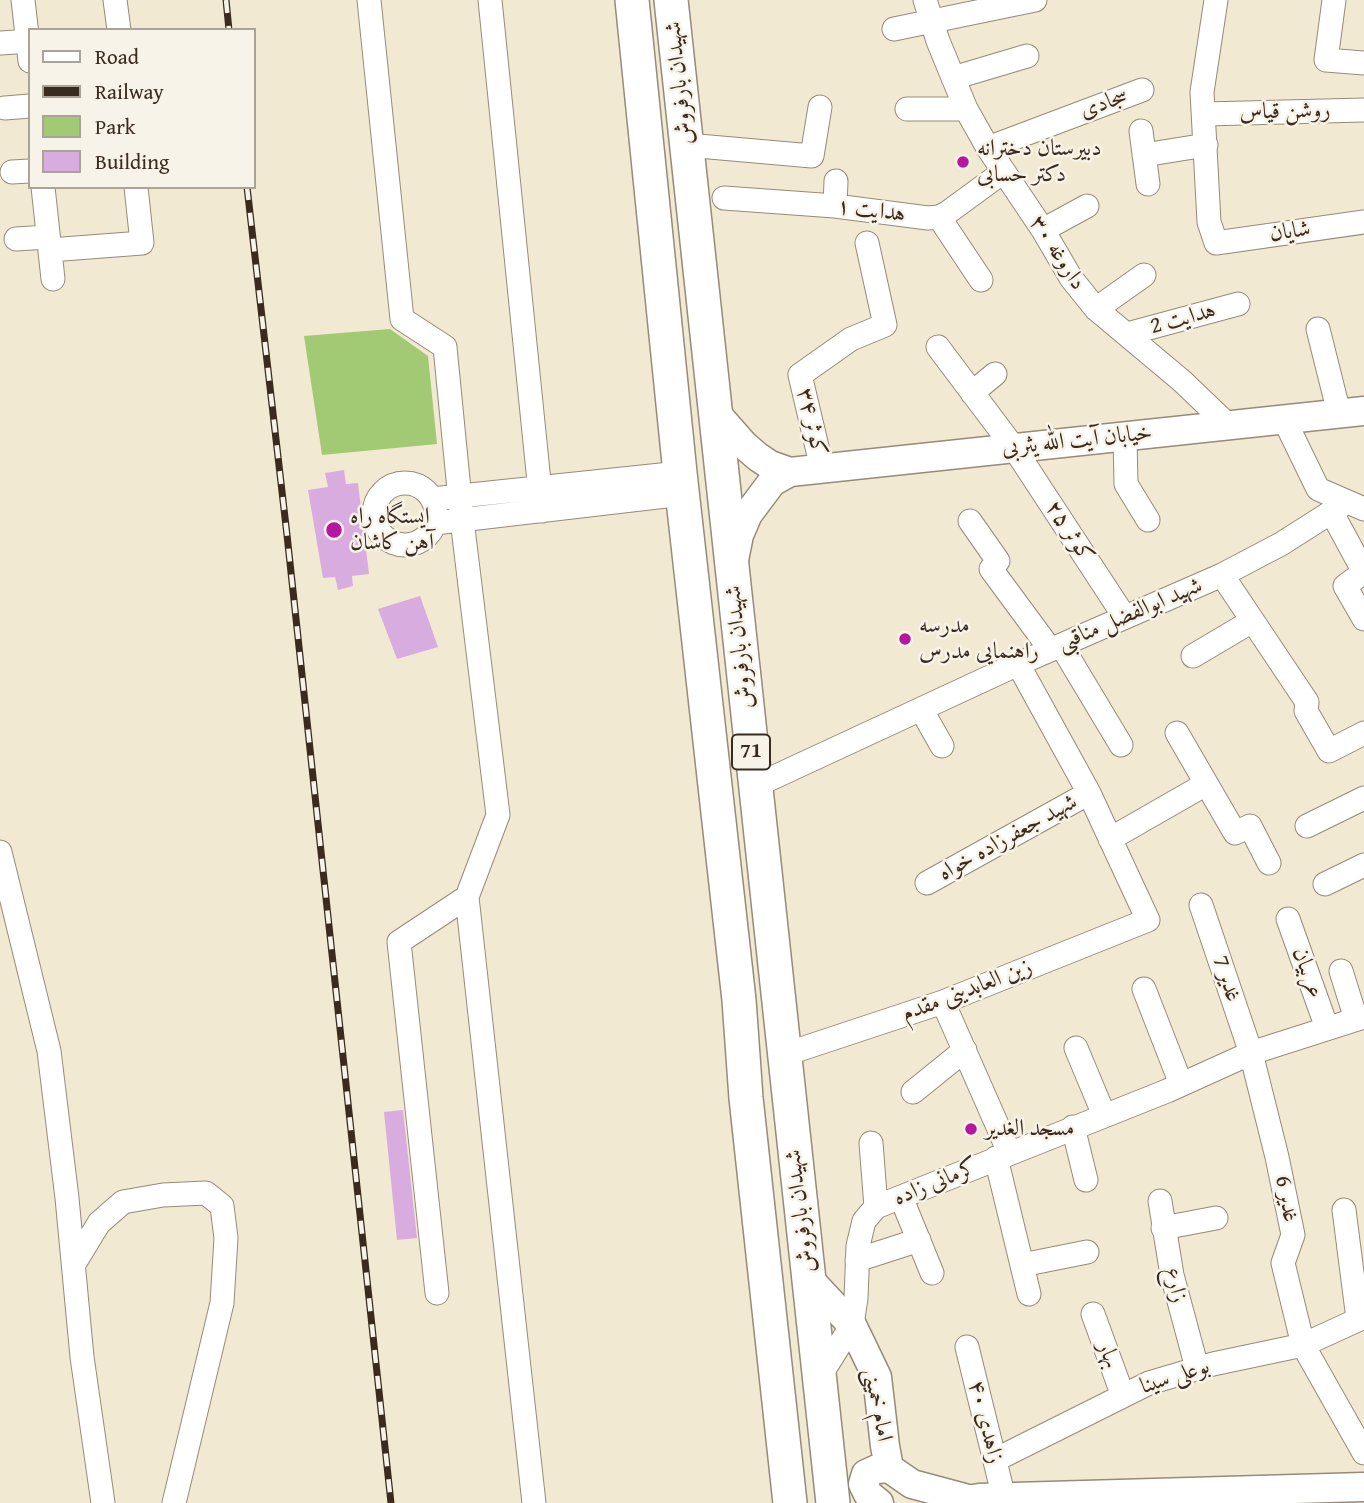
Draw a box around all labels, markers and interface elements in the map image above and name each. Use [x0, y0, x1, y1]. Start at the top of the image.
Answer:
street label: شهیدان بارفروش [660, 20, 700, 146]
legend [28, 28, 256, 189]
text: Road [95, 41, 139, 72]
text: Railway [95, 76, 164, 107]
street label: سجادی [1076, 83, 1132, 125]
street label: روشن قیاس [1239, 97, 1331, 127]
text: Park [95, 111, 136, 142]
place label: دبیرستان دخترانه دکتر حسابی [977, 135, 1102, 189]
text: Building [95, 146, 169, 177]
marker: دبیرستان دخترانه دکتر حسابی [955, 154, 971, 170]
street label: هدایت ۱ [835, 193, 907, 229]
street label: داروغه ۳۰ [1023, 211, 1091, 295]
street label: شایان [1268, 215, 1312, 249]
street label: هدایت 2 [1147, 297, 1219, 341]
street label: کوثر ۳۴ [790, 385, 832, 459]
street label: خیابان آیت الله یثربی [1000, 419, 1154, 463]
street label: کوثر ۲۵ [1039, 496, 1099, 568]
place label: ایستگاه راه آهن کاشان [350, 503, 434, 557]
marker: ایستگاه راه آهن کاشان [324, 520, 344, 540]
street label: شهید ابوالفضل مناقبی [1053, 572, 1207, 658]
street label: شهیدان بارفروش [720, 584, 760, 710]
place label: مدرسه راهنمایی مدرس [919, 612, 1039, 666]
marker: مدرسه راهنمایی مدرس [897, 631, 913, 647]
road number: 71 [732, 734, 770, 770]
street label: شهید جعفرزاده خواه [934, 788, 1082, 888]
street label: عربیان [1285, 944, 1329, 1002]
street label: غدیر 7 [1205, 952, 1247, 1006]
street label: زین العابدینی مقدم [898, 953, 1036, 1029]
place label: مسجد الغدیر [985, 1115, 1074, 1143]
marker: مسجد الغدیر [963, 1121, 979, 1137]
street label: شهیدان بارفروش [780, 1148, 822, 1274]
street label: کرمانی زاده [890, 1154, 982, 1212]
street label: غدیر 6 [1268, 1173, 1304, 1225]
street label: زارع [1158, 1265, 1192, 1305]
street label: بهار [1090, 1338, 1126, 1372]
street label: بوعلی سینا [1137, 1353, 1213, 1401]
street label: امام خمینی [856, 1366, 898, 1444]
street label: زاهدی ۴۰ [961, 1377, 1009, 1467]

